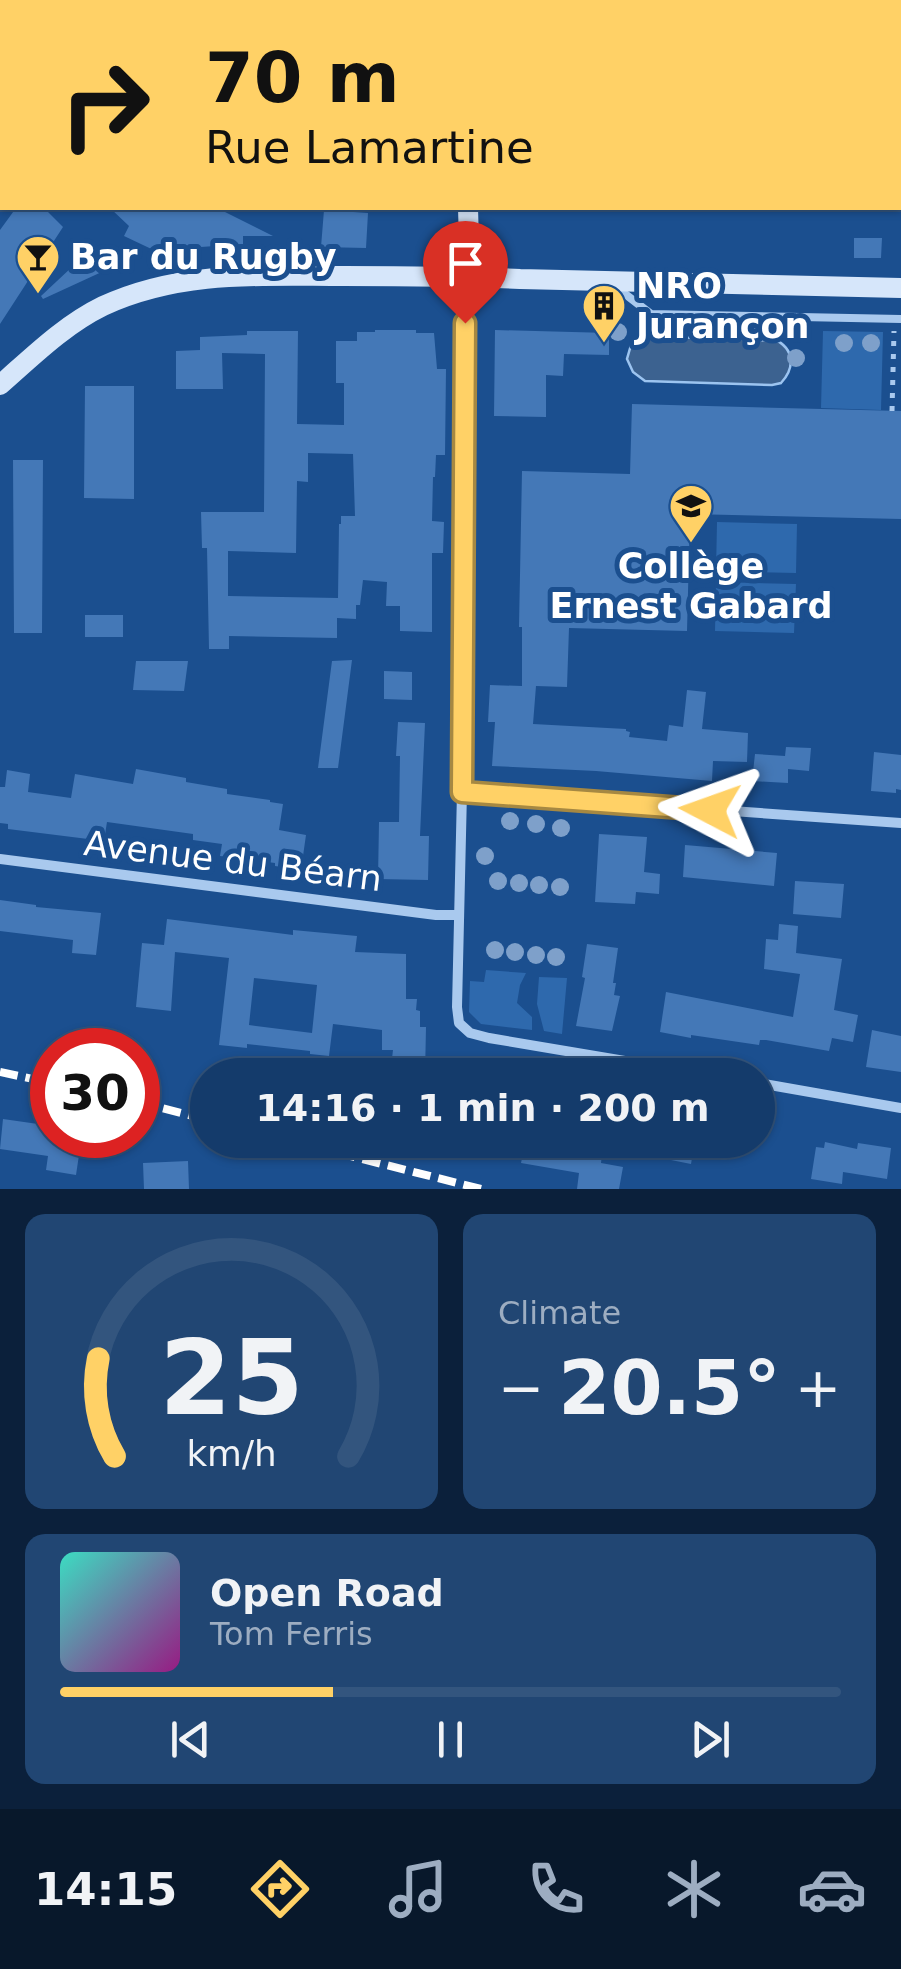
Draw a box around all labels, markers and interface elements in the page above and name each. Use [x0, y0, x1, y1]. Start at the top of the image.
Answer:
text: 70 m [205, 37, 400, 119]
icon: right [40, 40, 170, 170]
text: Rue Lamartine [205, 121, 534, 174]
pin [423, 221, 508, 324]
bar icon: Bar du Rugby [15, 234, 61, 295]
icon: arrive [438, 236, 493, 291]
place label: Bar du Rugby [70, 237, 337, 277]
place label: NRO Jurançon [634, 266, 809, 346]
building icon: NRO Jurançon [581, 283, 627, 344]
school or university icon: Collège Ernest Gabard [668, 483, 714, 544]
place label: Collège Ernest Gabard [550, 546, 832, 626]
position arrow [658, 758, 762, 862]
street label: Avenue du Béarn [82, 823, 384, 899]
speed limit sign: 30 [30, 1028, 160, 1158]
text: 14:16 · 1 min · 200 m [255, 1086, 710, 1130]
text: Climate [498, 1294, 621, 1332]
text: 25 [159, 1317, 304, 1439]
text: 20.5° [558, 1344, 781, 1432]
text: − [498, 1356, 544, 1420]
text: + [795, 1356, 841, 1420]
text: km/h [186, 1433, 277, 1474]
text: Open Road [210, 1571, 444, 1615]
text: Tom Ferris [210, 1615, 373, 1653]
icon: previous [163, 1712, 218, 1767]
icon: pause [423, 1712, 478, 1767]
icon: next [683, 1712, 738, 1767]
icon: directions [245, 1854, 315, 1924]
icon: music [383, 1854, 453, 1924]
icon: phone [521, 1854, 591, 1924]
icon: climate [659, 1854, 729, 1924]
icon: car [797, 1854, 867, 1924]
text: 14:15 [34, 1863, 177, 1916]

